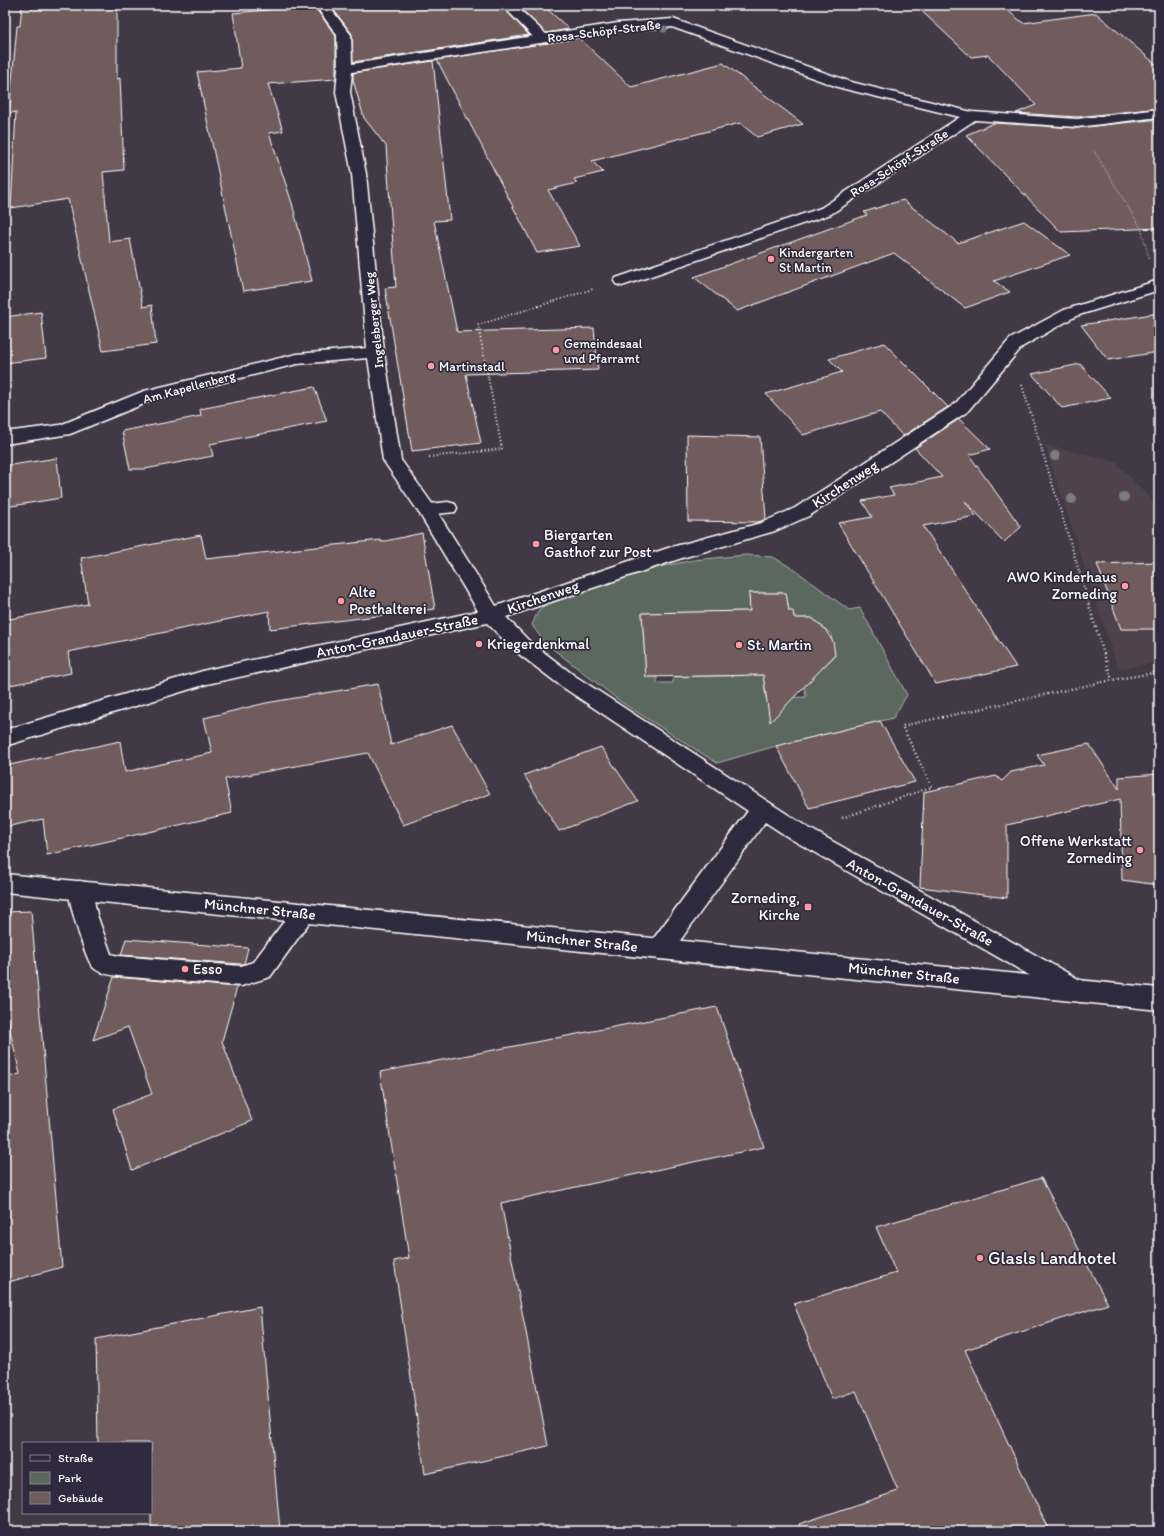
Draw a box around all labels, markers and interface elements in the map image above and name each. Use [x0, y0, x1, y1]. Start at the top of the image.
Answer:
street label: Rosa-Schöpf-Straße [547, 17, 661, 45]
street label: Rosa-Schöpf-Straße [847, 126, 951, 200]
place label: Kindergarten St Martin [779, 245, 854, 275]
marker: Kindergarten St Martin [766, 254, 776, 264]
street label: Ingelsberger Weg [361, 271, 387, 369]
place label: Gemeindesaal und Pfarramt [564, 336, 643, 366]
marker: Gemeindesaal und Pfarramt [551, 345, 561, 355]
place label: Martinstadl [439, 359, 505, 374]
marker: Martinstadl [426, 361, 436, 371]
street label: Am Kapellenberg [141, 367, 237, 407]
street label: Kirchenweg [809, 456, 882, 512]
place label: Biergarten Gasthof zur Post [544, 526, 652, 561]
marker: Biergarten Gasthof zur Post [531, 539, 541, 549]
place label: AWO Kinderhaus Zorneding [1007, 568, 1117, 603]
street label: Kirchenweg [505, 576, 582, 618]
marker: AWO Kinderhaus Zorneding [1120, 581, 1130, 591]
place label: Alte Posthalterei [349, 583, 426, 618]
marker: Alte Posthalterei [336, 596, 346, 606]
street label: Anton-Grandauer-Straße [314, 610, 480, 662]
place label: Kriegerdenkmal [487, 635, 590, 653]
place label: St. Martin [747, 636, 812, 654]
marker: Kriegerdenkmal [474, 639, 484, 649]
marker: St. Martin [734, 640, 744, 650]
place label: Offene Werkstatt Zorneding [1020, 832, 1132, 867]
marker: Offene Werkstatt Zorneding [1135, 845, 1145, 855]
street label: Anton-Grandauer-Straße [843, 854, 997, 950]
place label: Zorneding, Kirche [731, 889, 800, 924]
street label: Münchner Straße [203, 894, 317, 924]
marker: Zorneding, Kirche [803, 902, 813, 912]
street label: Münchner Straße [525, 926, 639, 956]
street label: Münchner Straße [847, 958, 961, 988]
place label: Esso [193, 960, 222, 978]
marker: Esso [180, 964, 190, 974]
place label: Glasls Landhotel [988, 1247, 1117, 1269]
marker: Glasls Landhotel [975, 1253, 985, 1263]
legend [22, 1442, 152, 1514]
text: Straße [58, 1451, 93, 1465]
text: Park [58, 1471, 82, 1485]
text: Gebäude [58, 1491, 103, 1505]

